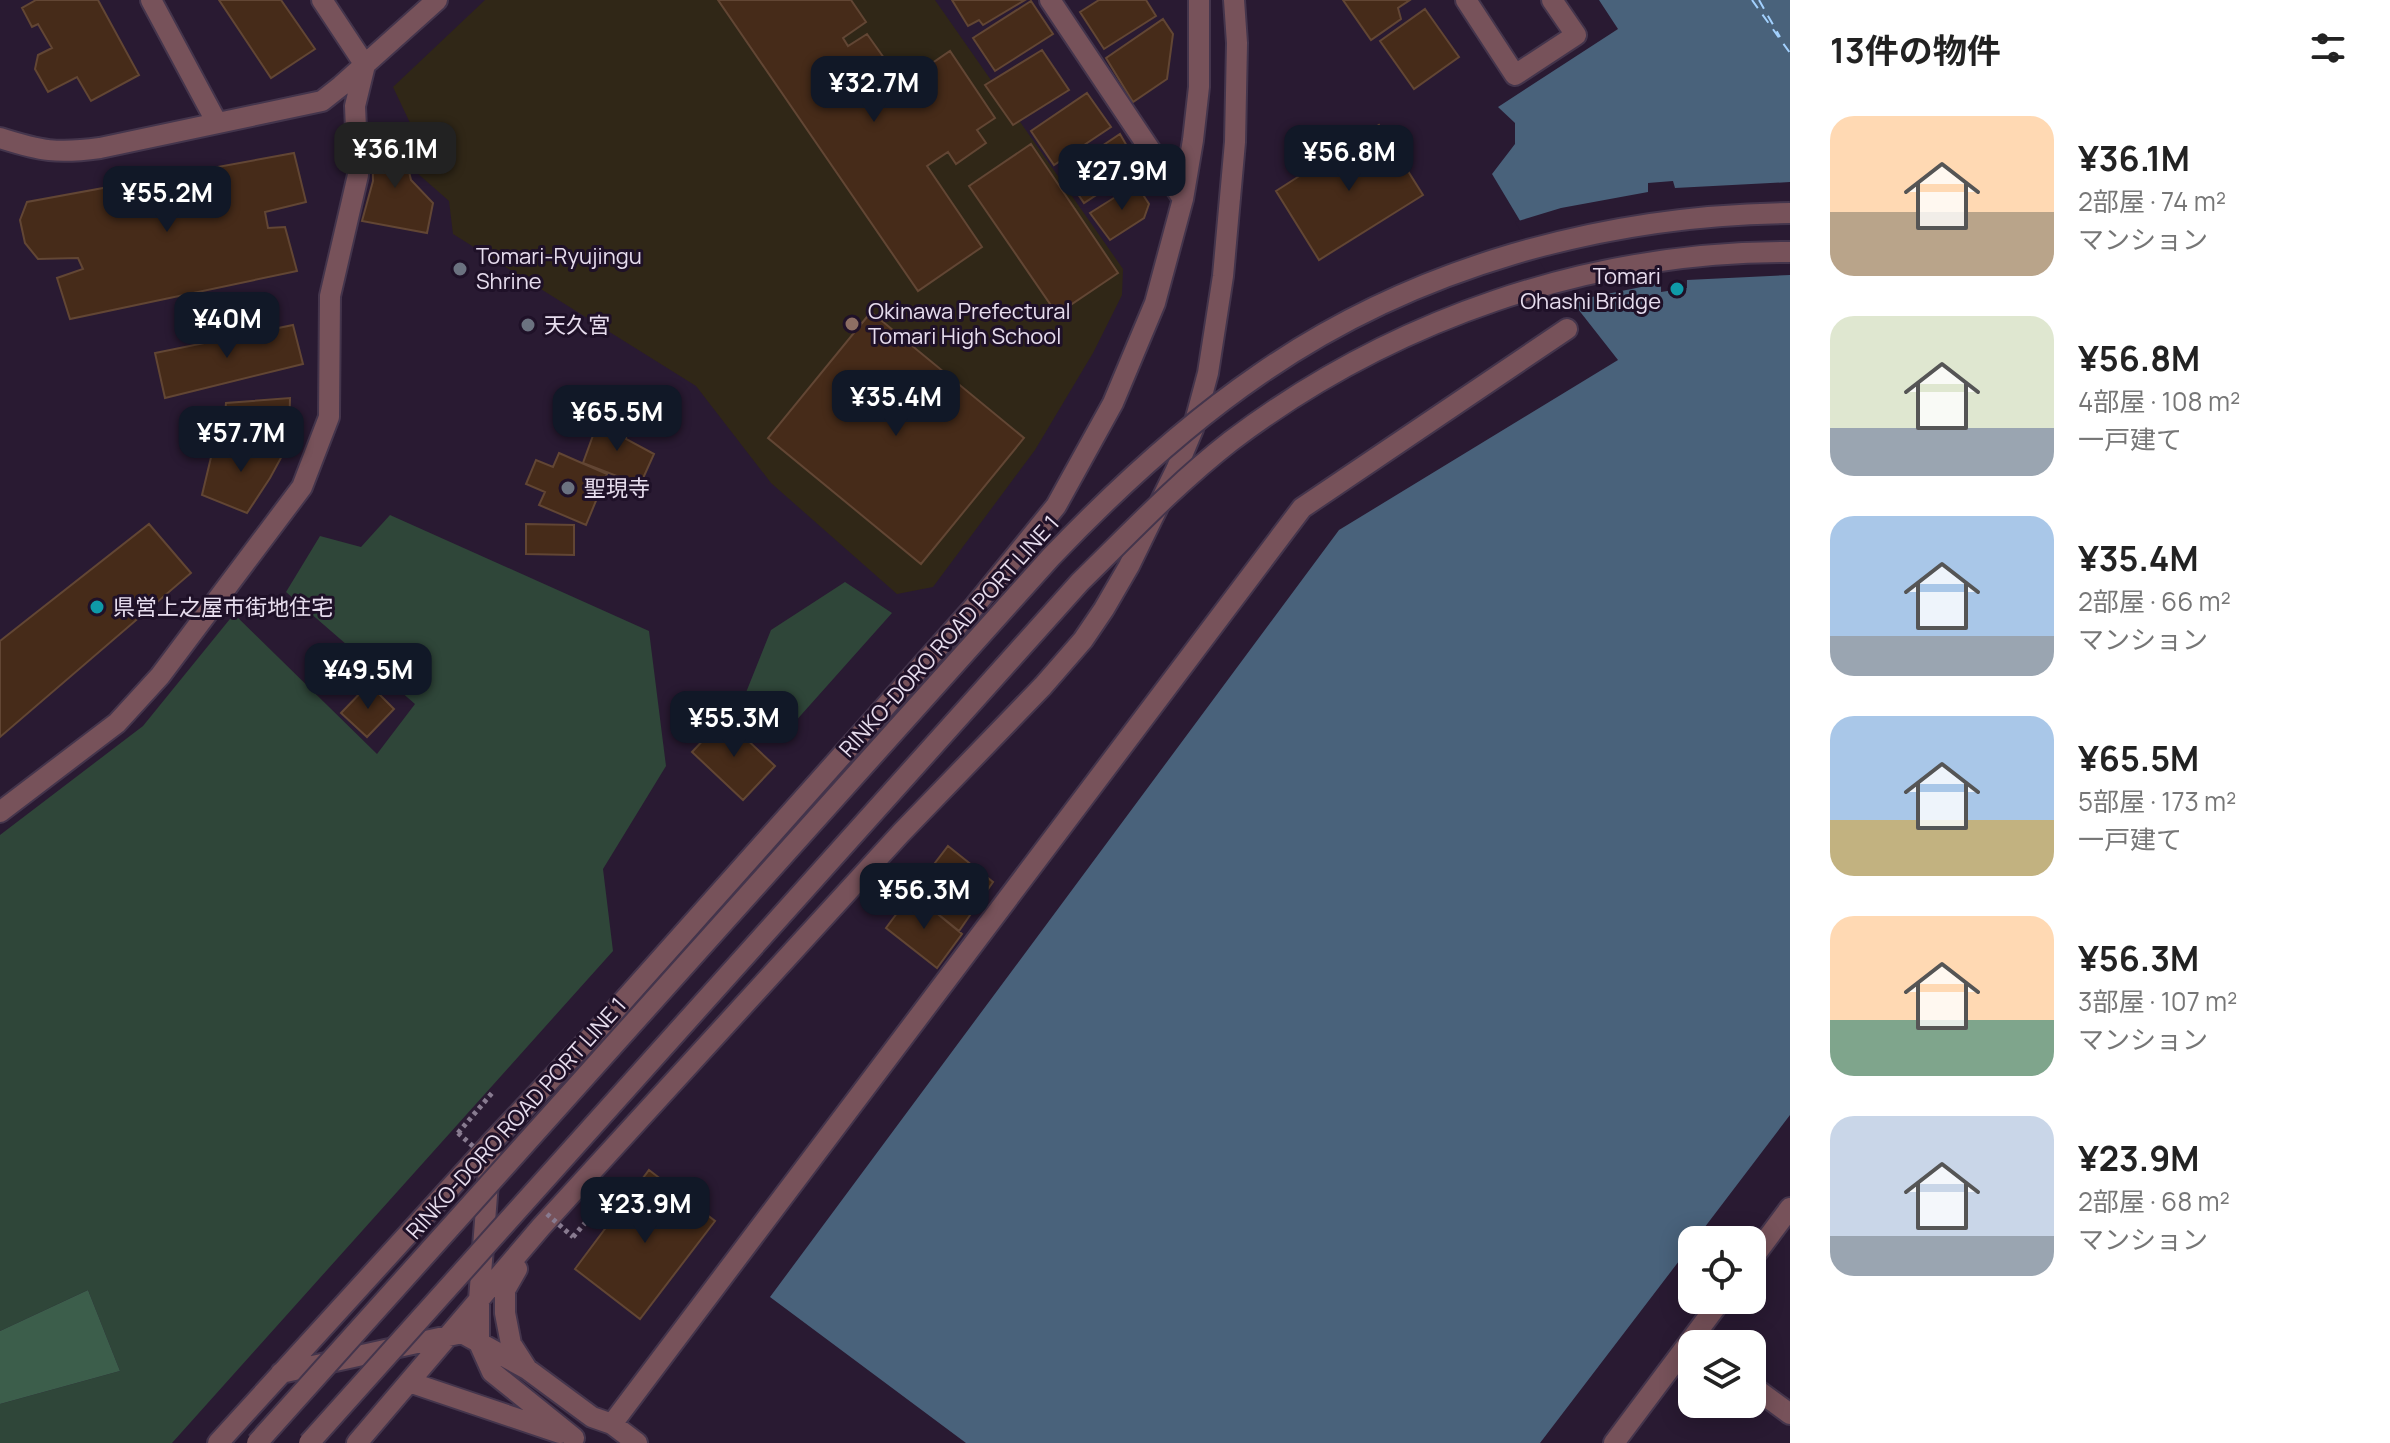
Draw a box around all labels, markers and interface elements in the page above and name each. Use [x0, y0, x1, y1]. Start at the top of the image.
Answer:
icon: filters [2306, 26, 2350, 70]
text: 13件の物件 [1830, 27, 2001, 73]
pin: ¥32.7M [809, 56, 939, 124]
text: ¥32.7M [829, 64, 919, 100]
pin: ¥36.1M [330, 122, 460, 190]
pin: ¥56.8M [1284, 125, 1414, 193]
text: ¥36.1M [352, 130, 438, 166]
text: ¥56.8M [1302, 133, 1396, 169]
text: ¥36.1M [2078, 135, 2190, 181]
pin: ¥27.9M [1057, 144, 1187, 212]
icon: home [1894, 148, 1990, 244]
text: ¥27.9M [1076, 152, 1168, 188]
pin: ¥55.2M [102, 166, 232, 234]
text: ¥55.2M [121, 174, 213, 210]
text: 2部屋 · 74 m² [2078, 183, 2226, 219]
text: マンション [2078, 221, 2208, 257]
place label: Tomari-Ryujingu Shrine [476, 241, 642, 296]
marker: Tomari-Ryujingu Shrine [451, 260, 469, 278]
place label: Tomari Ohashi Bridge [1520, 261, 1661, 316]
marker: Tomari Ohashi Bridge [1668, 280, 1686, 298]
pin: ¥40M [180, 292, 274, 360]
place label: Okinawa Prefectural Tomari High School [868, 296, 1071, 351]
text: ¥40M [192, 300, 262, 336]
place label: 天久宮 [544, 310, 610, 340]
marker: Okinawa Prefectural Tomari High School [843, 315, 861, 333]
marker: 天久宮 [519, 316, 537, 334]
text: ¥56.8M [2078, 335, 2200, 381]
icon: home [1894, 348, 1990, 444]
pin: ¥35.4M [831, 370, 961, 438]
text: ¥35.4M [850, 378, 942, 414]
text: 4部屋 · 108 m² [2078, 383, 2240, 419]
pin: ¥65.5M [552, 385, 682, 453]
text: ¥65.5M [571, 393, 663, 429]
pin: ¥57.7M [176, 406, 306, 474]
text: ¥57.7M [197, 414, 285, 450]
text: 一戸建て [2078, 421, 2182, 457]
place label: 聖現寺 [584, 473, 650, 503]
marker: 聖現寺 [559, 479, 577, 497]
street label: RINKO-DORO ROAD PORT LINE 1 [832, 509, 1066, 763]
text: ¥35.4M [2078, 535, 2199, 581]
icon: home [1894, 548, 1990, 644]
text: 2部屋 · 66 m² [2078, 583, 2231, 619]
place label: 県営上之屋市街地住宅 [113, 592, 333, 622]
marker: 県営上之屋市街地住宅 [88, 598, 106, 616]
text: マンション [2078, 621, 2208, 657]
pin: ¥49.5M [303, 643, 433, 711]
text: ¥49.5M [323, 651, 413, 687]
pin: ¥55.3M [669, 691, 799, 759]
text: ¥55.3M [688, 699, 780, 735]
text: ¥65.5M [2078, 735, 2199, 781]
icon: home [1894, 748, 1990, 844]
text: 5部屋 · 173 m² [2078, 783, 2237, 819]
text: 一戸建て [2078, 821, 2182, 857]
pin: ¥56.3M [859, 863, 989, 931]
text: ¥56.3M [878, 871, 970, 907]
text: ¥56.3M [2078, 935, 2199, 981]
icon: home [1894, 948, 1990, 1044]
text: 3部屋 · 107 m² [2078, 983, 2237, 1019]
street label: RINKO-DORO ROAD PORT LINE 1 [399, 991, 633, 1245]
text: マンション [2078, 1021, 2208, 1057]
text: ¥23.9M [2078, 1135, 2199, 1181]
icon: home [1894, 1148, 1990, 1244]
pin: ¥23.9M [580, 1177, 710, 1245]
text: 2部屋 · 68 m² [2078, 1183, 2230, 1219]
text: ¥23.9M [599, 1185, 691, 1221]
text: マンション [2078, 1221, 2208, 1257]
map controls [1678, 1226, 1766, 1418]
button: locate [1678, 1226, 1766, 1314]
button: layers [1678, 1330, 1766, 1418]

